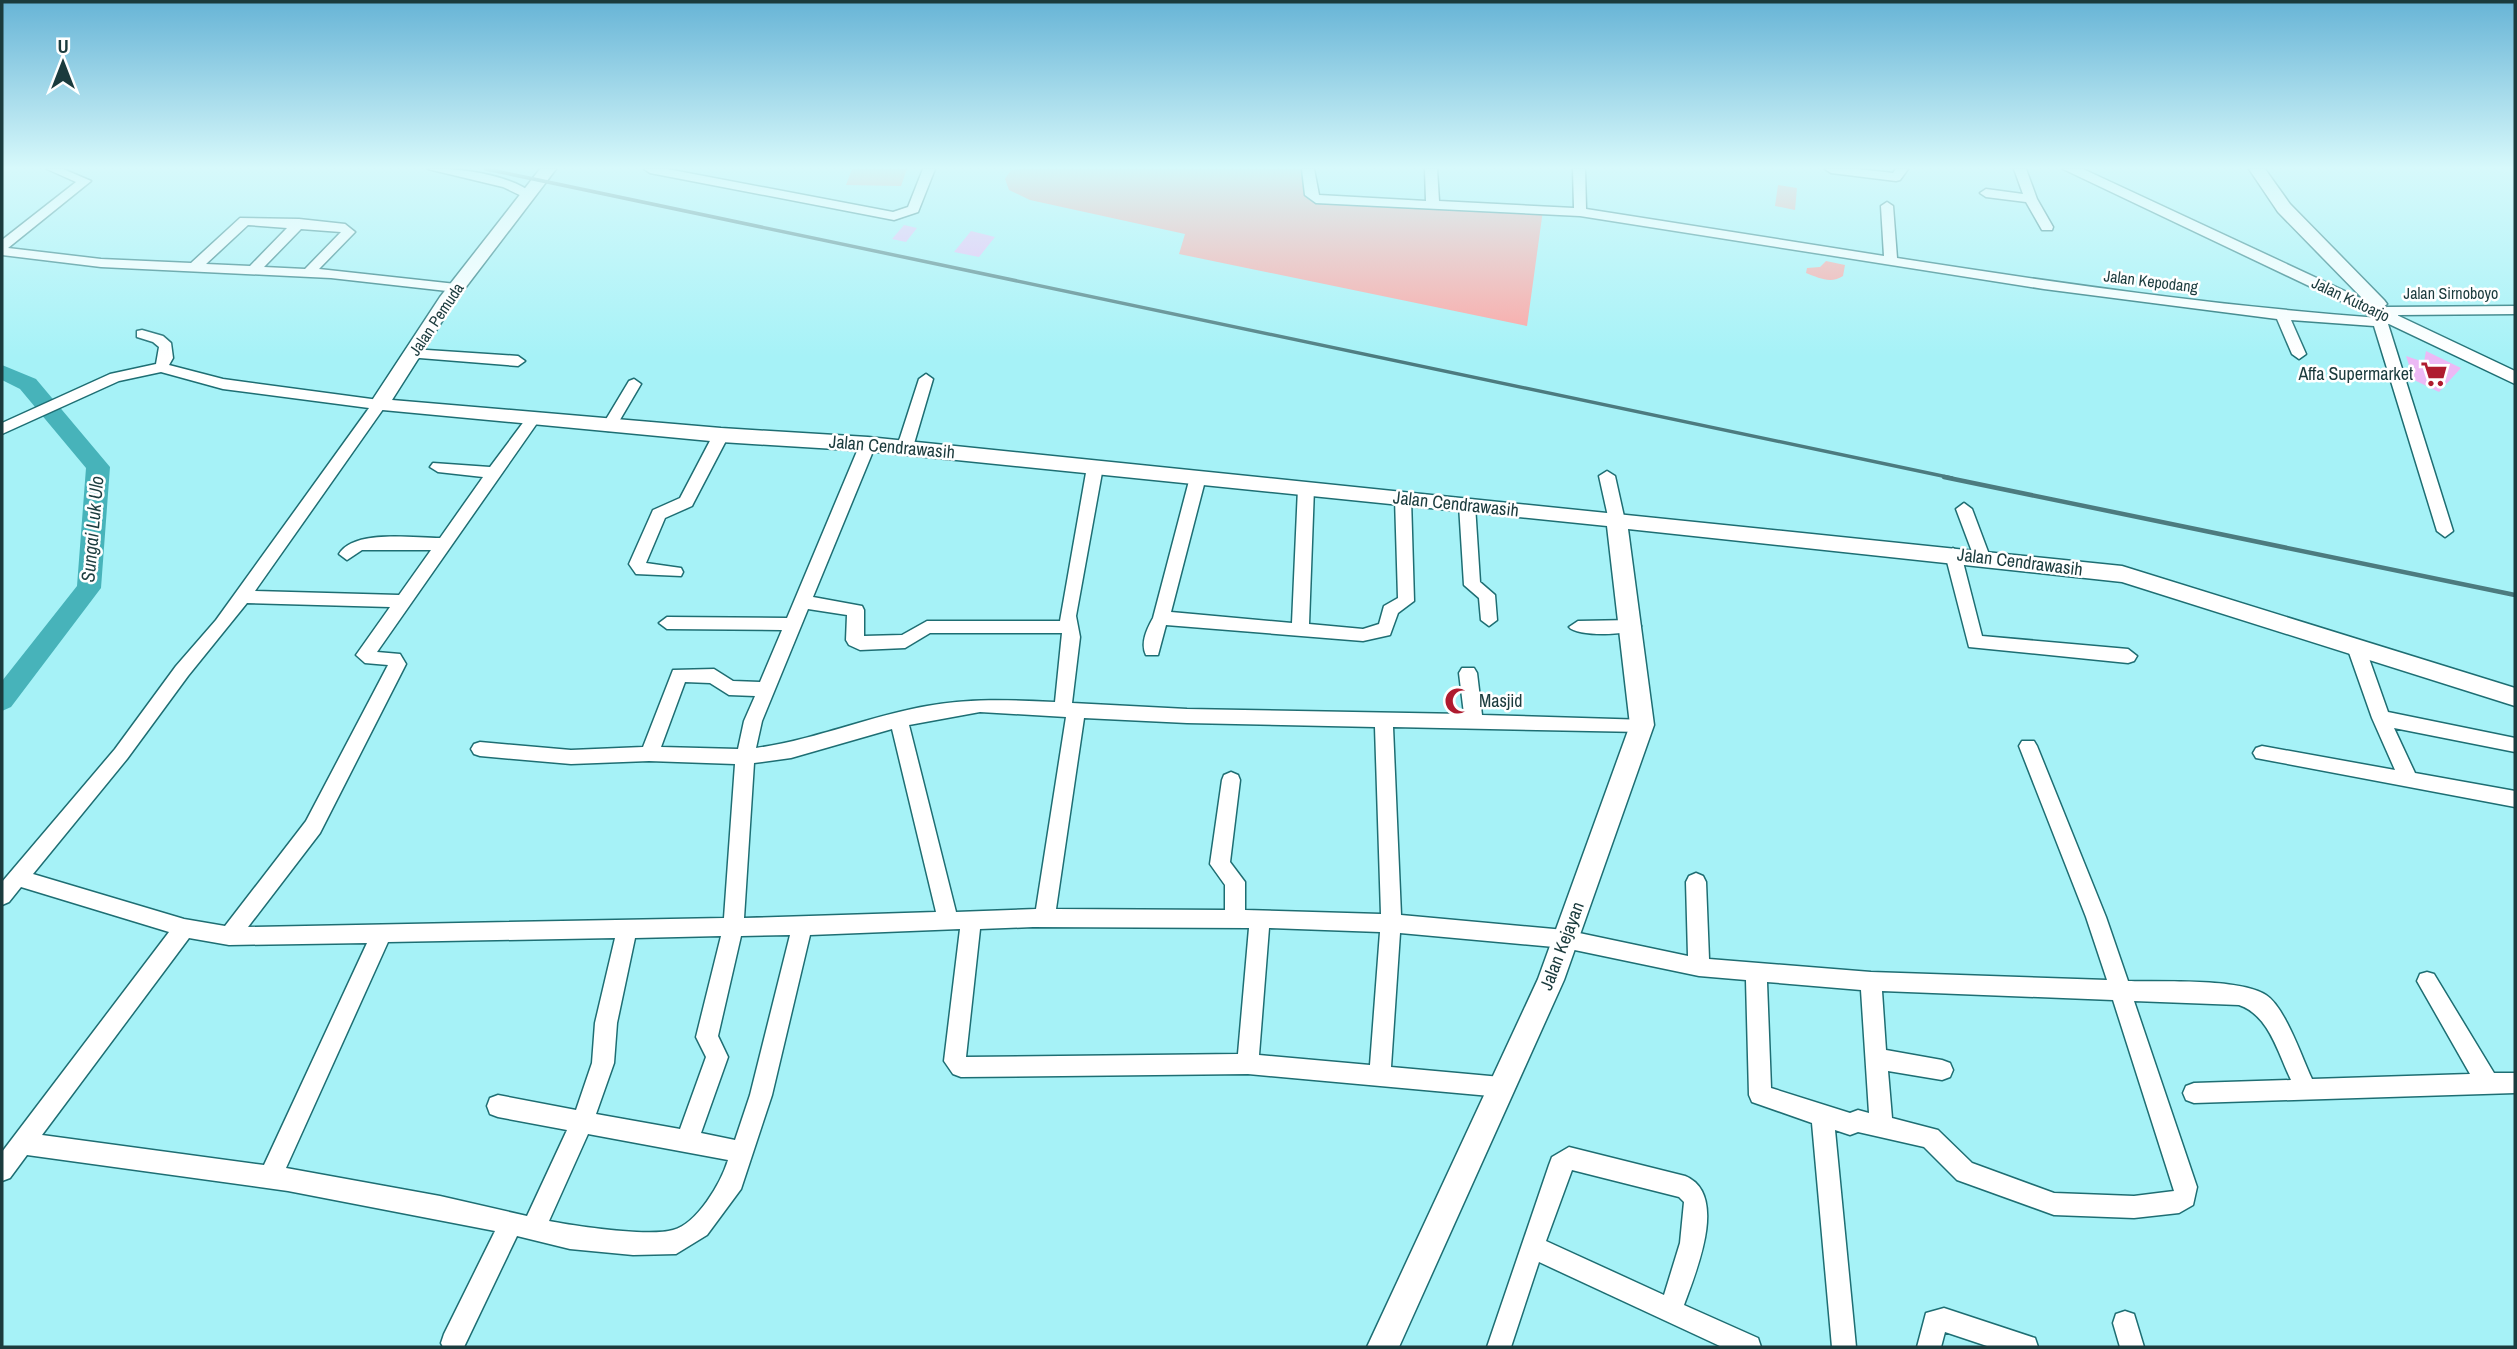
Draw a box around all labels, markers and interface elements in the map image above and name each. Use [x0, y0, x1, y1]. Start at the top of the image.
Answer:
north arrow [28, 28, 98, 98]
text: U [57, 33, 69, 59]
street label: Jalan Kepodang [2103, 264, 2200, 298]
street label: Jalan Kutoarjo [2308, 271, 2394, 327]
street label: Jalan Pemuda [403, 277, 469, 360]
street label: Jalan Sirnoboyo [2404, 282, 2498, 304]
supermarket icon: Affa Supermarket [2419, 359, 2449, 389]
place label: Affa Supermarket [2297, 361, 2413, 386]
street label: Jalan Cendrawasih [828, 429, 956, 464]
water label: Sungai Luk Ulo [74, 474, 110, 583]
street label: Jalan Cendrawasih [1392, 484, 1520, 523]
street label: Jalan Cendrawasih [1956, 541, 2084, 582]
mosque icon: Masjid [1443, 686, 1473, 716]
place label: Masjid [1479, 688, 1522, 713]
street label: Jalan Kejayan [1533, 898, 1590, 994]

